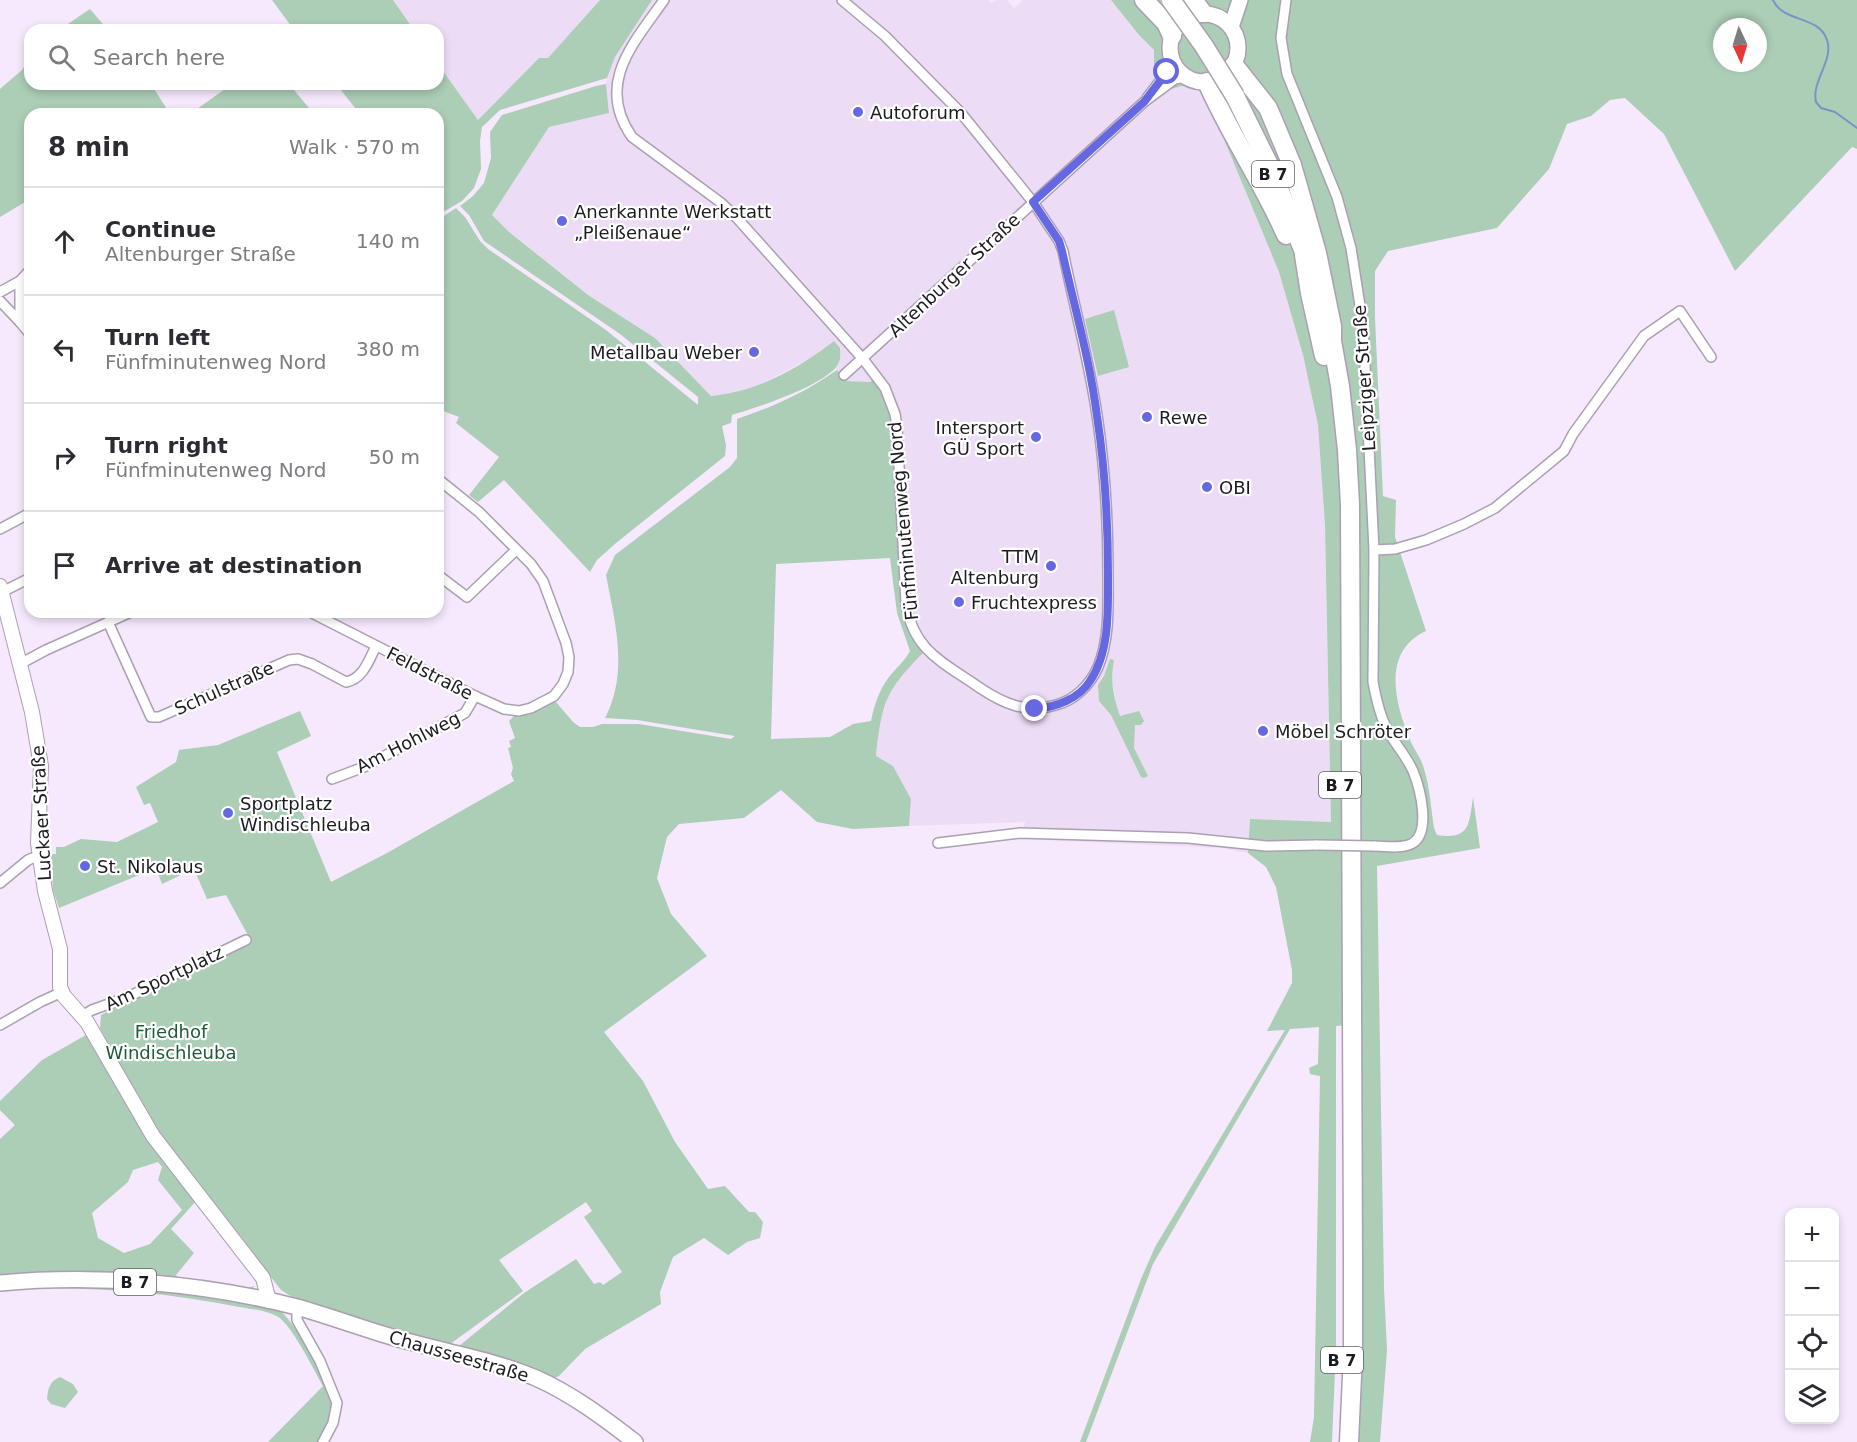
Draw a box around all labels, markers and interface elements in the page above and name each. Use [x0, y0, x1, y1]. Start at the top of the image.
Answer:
north arrow [1713, 18, 1767, 72]
search box [24, 24, 444, 90]
icon: search [45, 41, 78, 74]
text: Search here [93, 45, 225, 70]
route start [1153, 58, 1179, 84]
place label: Autoforum [870, 102, 965, 123]
marker: Autoforum [851, 105, 865, 119]
text: 8 min [48, 132, 130, 162]
text: Walk · 570 m [289, 135, 420, 159]
road number: B 7 [1252, 161, 1294, 187]
place label: Anerkannte Werkstatt „Pleißenaue“ [574, 201, 771, 243]
street label: Altenburger Straße [884, 209, 1024, 341]
marker: Anerkannte Werkstatt „Pleißenaue“ [555, 214, 569, 228]
text: Continue [105, 217, 216, 242]
icon: ahead [48, 225, 81, 258]
text: 140 m [356, 229, 420, 253]
text: Altenburger Straße [105, 242, 296, 266]
street label: Leipziger Straße [1348, 304, 1380, 452]
text: Turn left [105, 325, 210, 350]
icon: left [48, 333, 81, 366]
text: 380 m [356, 337, 420, 361]
place label: Metallbau Weber [590, 342, 743, 363]
marker: Metallbau Weber [747, 345, 761, 359]
text: Fünfminutenweg Nord [105, 350, 327, 374]
place label: Rewe [1159, 407, 1208, 428]
marker: Rewe [1140, 410, 1154, 424]
place label: Intersport GÜ Sport [935, 417, 1024, 459]
street label: Fünfminutenweg Nord [884, 421, 922, 621]
marker: Intersport GÜ Sport [1029, 430, 1043, 444]
text: Turn right [105, 433, 228, 458]
icon: right [48, 441, 81, 474]
text: 50 m [369, 445, 420, 469]
text: Fünfminutenweg Nord [105, 458, 327, 482]
place label: OBI [1219, 477, 1251, 498]
marker: OBI [1200, 480, 1214, 494]
place label: TTM Altenburg [951, 546, 1039, 588]
icon: arrive [48, 549, 81, 582]
text: Arrive at destination [105, 553, 362, 578]
marker: TTM Altenburg [1044, 559, 1058, 573]
place label: Fruchtexpress [971, 592, 1097, 613]
marker: Fruchtexpress [952, 595, 966, 609]
street label: Feldstraße [383, 642, 477, 704]
street label: Schulstraße [171, 657, 277, 719]
route end [1021, 695, 1047, 721]
street label: Am Hohlweg [353, 707, 463, 777]
place label: Möbel Schröter [1275, 721, 1412, 742]
marker: Möbel Schröter [1256, 724, 1270, 738]
street label: Luckaer Straße [27, 745, 55, 881]
road number: B 7 [1319, 772, 1361, 798]
place label: Sportplatz Windischleuba [240, 793, 371, 835]
marker: Sportplatz Windischleuba [221, 806, 235, 820]
place label: St. Nikolaus [97, 856, 203, 877]
marker: St. Nikolaus [78, 859, 92, 873]
street label: Am Sportplatz [102, 941, 226, 1015]
park label: Friedhof Windischleuba [106, 1021, 236, 1063]
map controls [1785, 1208, 1839, 1424]
button: + [1785, 1208, 1839, 1262]
button: − [1785, 1262, 1839, 1316]
road number: B 7 [114, 1269, 156, 1295]
button: locate [1785, 1316, 1839, 1370]
street label: Chausseestraße [387, 1326, 531, 1386]
road number: B 7 [1321, 1347, 1363, 1373]
button: layers [1785, 1370, 1839, 1424]

